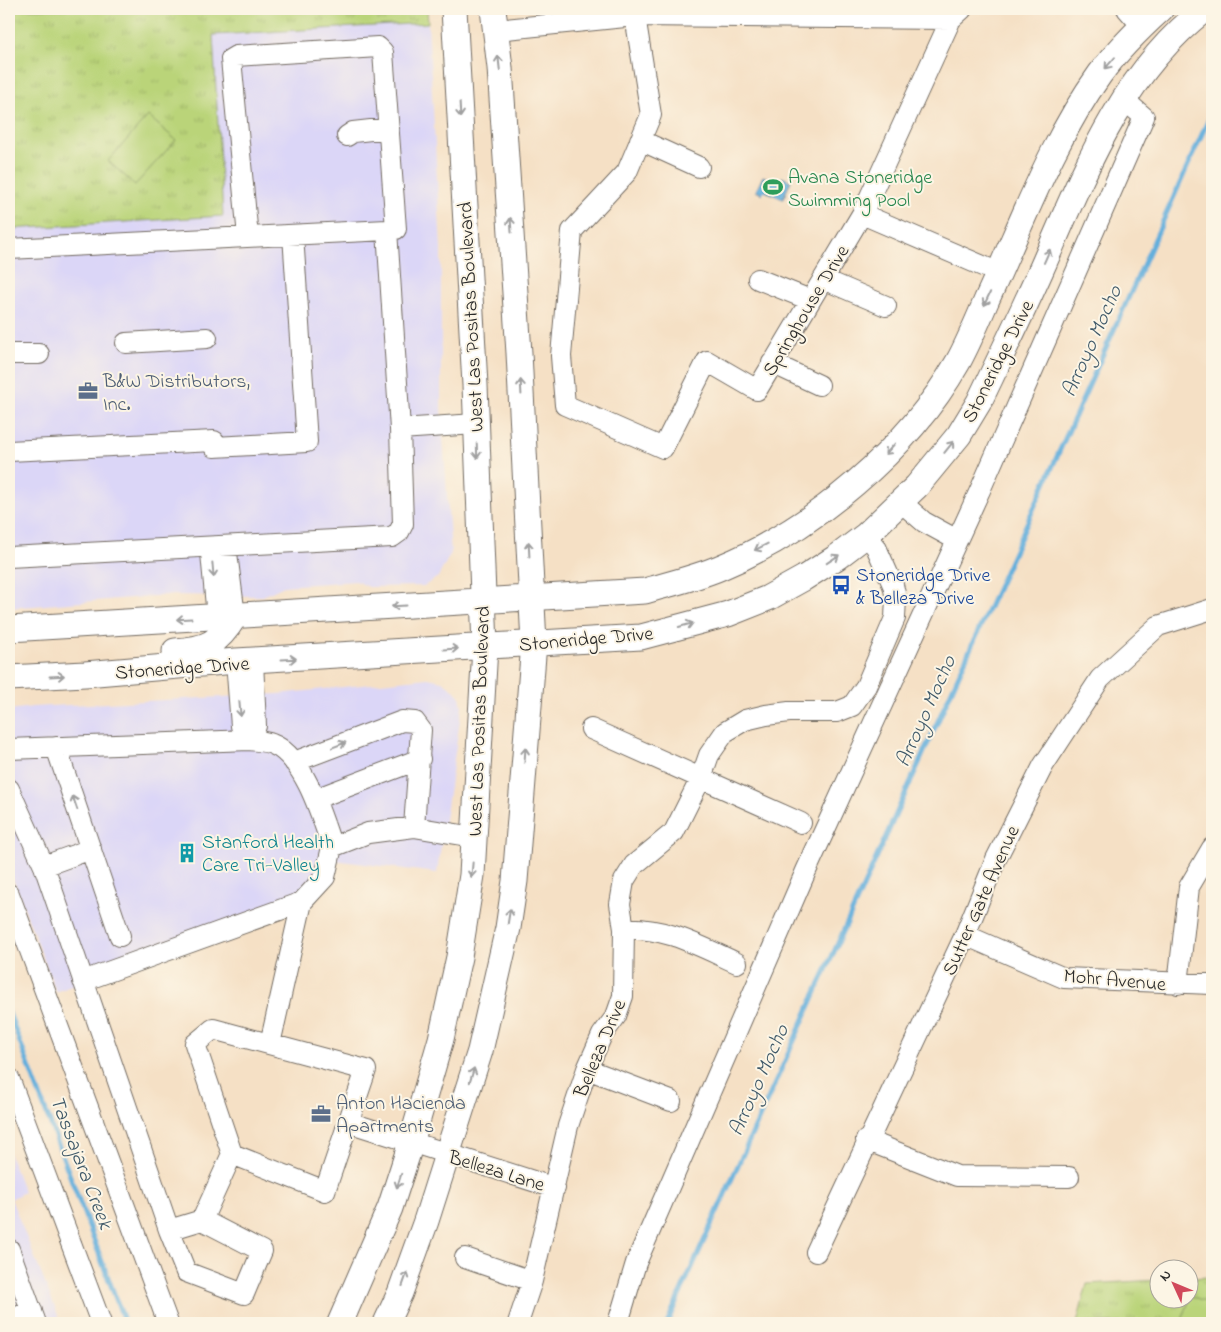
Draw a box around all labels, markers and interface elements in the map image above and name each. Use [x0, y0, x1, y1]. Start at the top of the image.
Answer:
one-way arrow [494, 55, 504, 71]
one-way arrow [1105, 56, 1116, 69]
one-way arrow [455, 102, 464, 118]
place label: Avana Stoneridge Swimming Pool [788, 164, 932, 217]
sports icon: Avana Stoneridge Swimming Pool [762, 176, 784, 198]
street label: West Las Positas Boulevard [452, 201, 493, 433]
one-way arrow [506, 217, 515, 233]
street label: Springhouse Drive [756, 240, 859, 383]
one-way arrow [1043, 249, 1053, 264]
water label: Arroyo Mocho [1055, 280, 1131, 402]
one-way arrow [982, 291, 991, 306]
street label: Stoneridge Drive [956, 296, 1044, 429]
place label: B&W Distributors, Inc. [102, 368, 250, 420]
one-way arrow [517, 379, 526, 395]
office icon: B&W Distributors, Inc. [77, 380, 99, 402]
one-way arrow [944, 440, 955, 453]
one-way arrow [472, 443, 482, 459]
one-way arrow [884, 443, 896, 456]
one-way arrow [525, 541, 534, 557]
one-way arrow [754, 542, 769, 552]
one-way arrow [826, 554, 840, 564]
one-way arrow [208, 562, 218, 578]
place label: Stoneridge Drive & Belleza Drive [856, 562, 991, 614]
bus stop icon: Stoneridge Drive & Belleza Drive [830, 574, 852, 596]
one-way arrow [391, 601, 407, 610]
street label: West Las Positas Boulevard [462, 605, 499, 837]
one-way arrow [177, 614, 193, 623]
street label: Stoneridge Drive [518, 620, 655, 662]
one-way arrow [678, 620, 694, 629]
one-way arrow [443, 645, 459, 654]
street label: Stoneridge Drive [114, 650, 250, 690]
water label: Arroyo Mocho [889, 650, 965, 772]
one-way arrow [281, 654, 297, 663]
one-way arrow [49, 671, 65, 680]
one-way arrow [235, 701, 245, 717]
one-way arrow [331, 740, 346, 749]
one-way arrow [520, 747, 529, 763]
one-way arrow [70, 795, 79, 811]
street label: Sutter Gate Avenue [936, 821, 1028, 981]
place label: Stanford Health Care Tri-Valley [202, 829, 334, 881]
building icon: Stanford Health Care Tri-Valley [176, 842, 198, 864]
one-way arrow [468, 862, 477, 878]
one-way arrow [505, 909, 515, 925]
street label: Mohr Avenue [1062, 963, 1167, 1000]
street label: Belleza Drive [567, 995, 635, 1103]
water label: Arroyo Mocho [722, 1019, 798, 1141]
one-way arrow [468, 1067, 478, 1083]
place label: Anton Hacienda Apartments [336, 1090, 466, 1142]
water label: Tassajara Creek [41, 1092, 120, 1235]
office icon: Anton Hacienda Apartments [310, 1103, 332, 1125]
street label: Belleza Lane [444, 1144, 548, 1201]
one-way arrow [393, 1173, 403, 1189]
north arrow [1148, 1260, 1198, 1310]
text: N [1155, 1265, 1177, 1287]
one-way arrow [401, 1271, 410, 1287]

